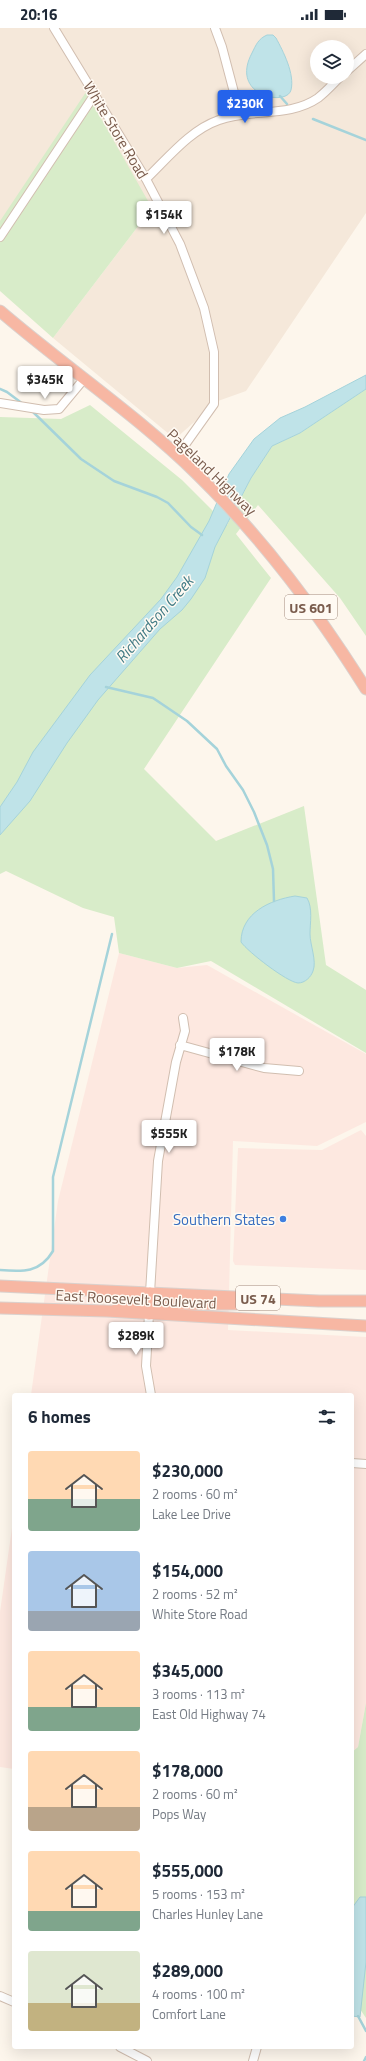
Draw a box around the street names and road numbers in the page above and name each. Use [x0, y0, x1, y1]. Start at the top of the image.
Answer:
street label: White Store Road [78, 77, 154, 183]
street label: Pageland Highway [162, 423, 262, 521]
road number: US 601 [285, 595, 337, 619]
street label: East Roosevelt Boulevard [55, 1283, 217, 1315]
road number: US 74 [236, 1286, 280, 1310]

